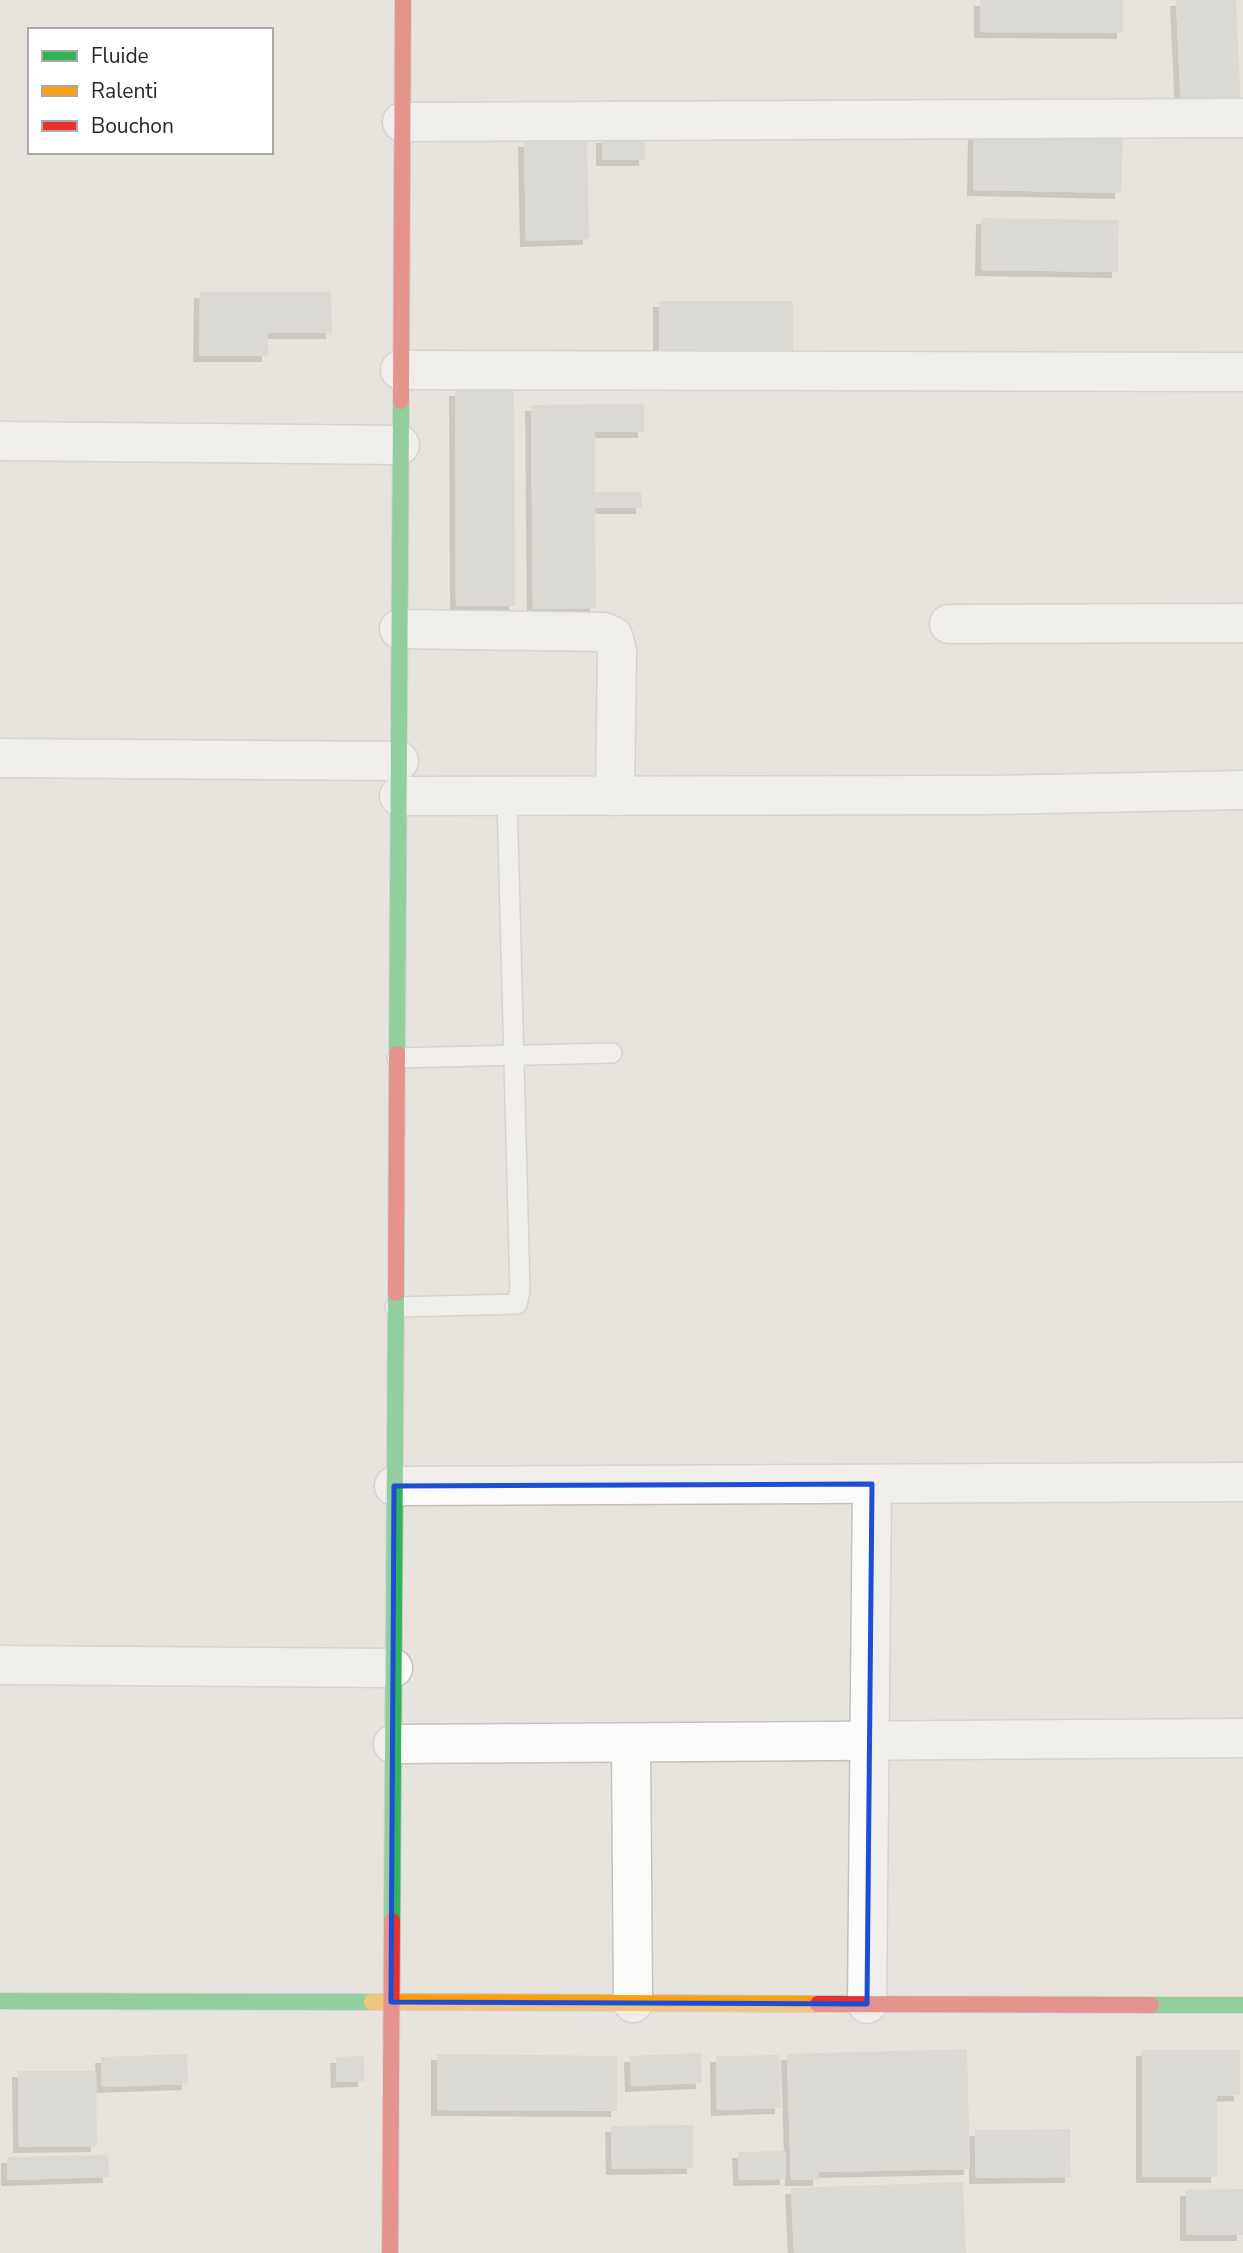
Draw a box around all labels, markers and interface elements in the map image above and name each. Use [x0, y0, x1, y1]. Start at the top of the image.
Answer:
legend [28, 28, 273, 154]
text: Fluide [91, 42, 149, 70]
text: Ralenti [91, 77, 158, 105]
text: Bouchon [91, 112, 174, 140]

